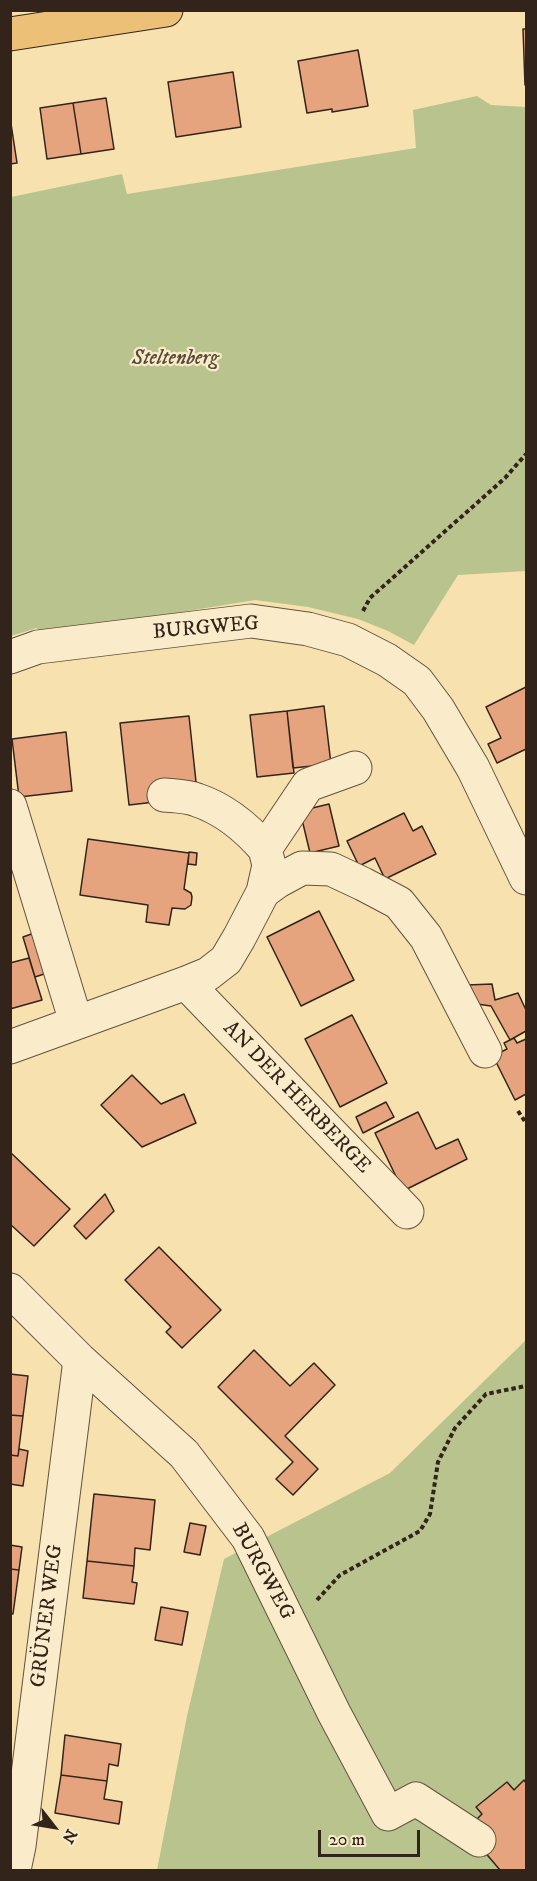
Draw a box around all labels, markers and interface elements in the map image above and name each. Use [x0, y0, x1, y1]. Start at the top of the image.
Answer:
park label: Steltenberg [132, 347, 218, 373]
street label: BURGWEG [152, 612, 260, 646]
street label: AN DER HERBERGE [217, 1017, 375, 1179]
street label: BURGWEG [225, 1519, 299, 1625]
street label: GRÜNER WEG [27, 1543, 69, 1689]
north arrow [24, 1797, 84, 1857]
scale bar [321, 1818, 423, 1856]
text: N [57, 1825, 81, 1847]
text: 20 m [329, 1829, 365, 1851]

